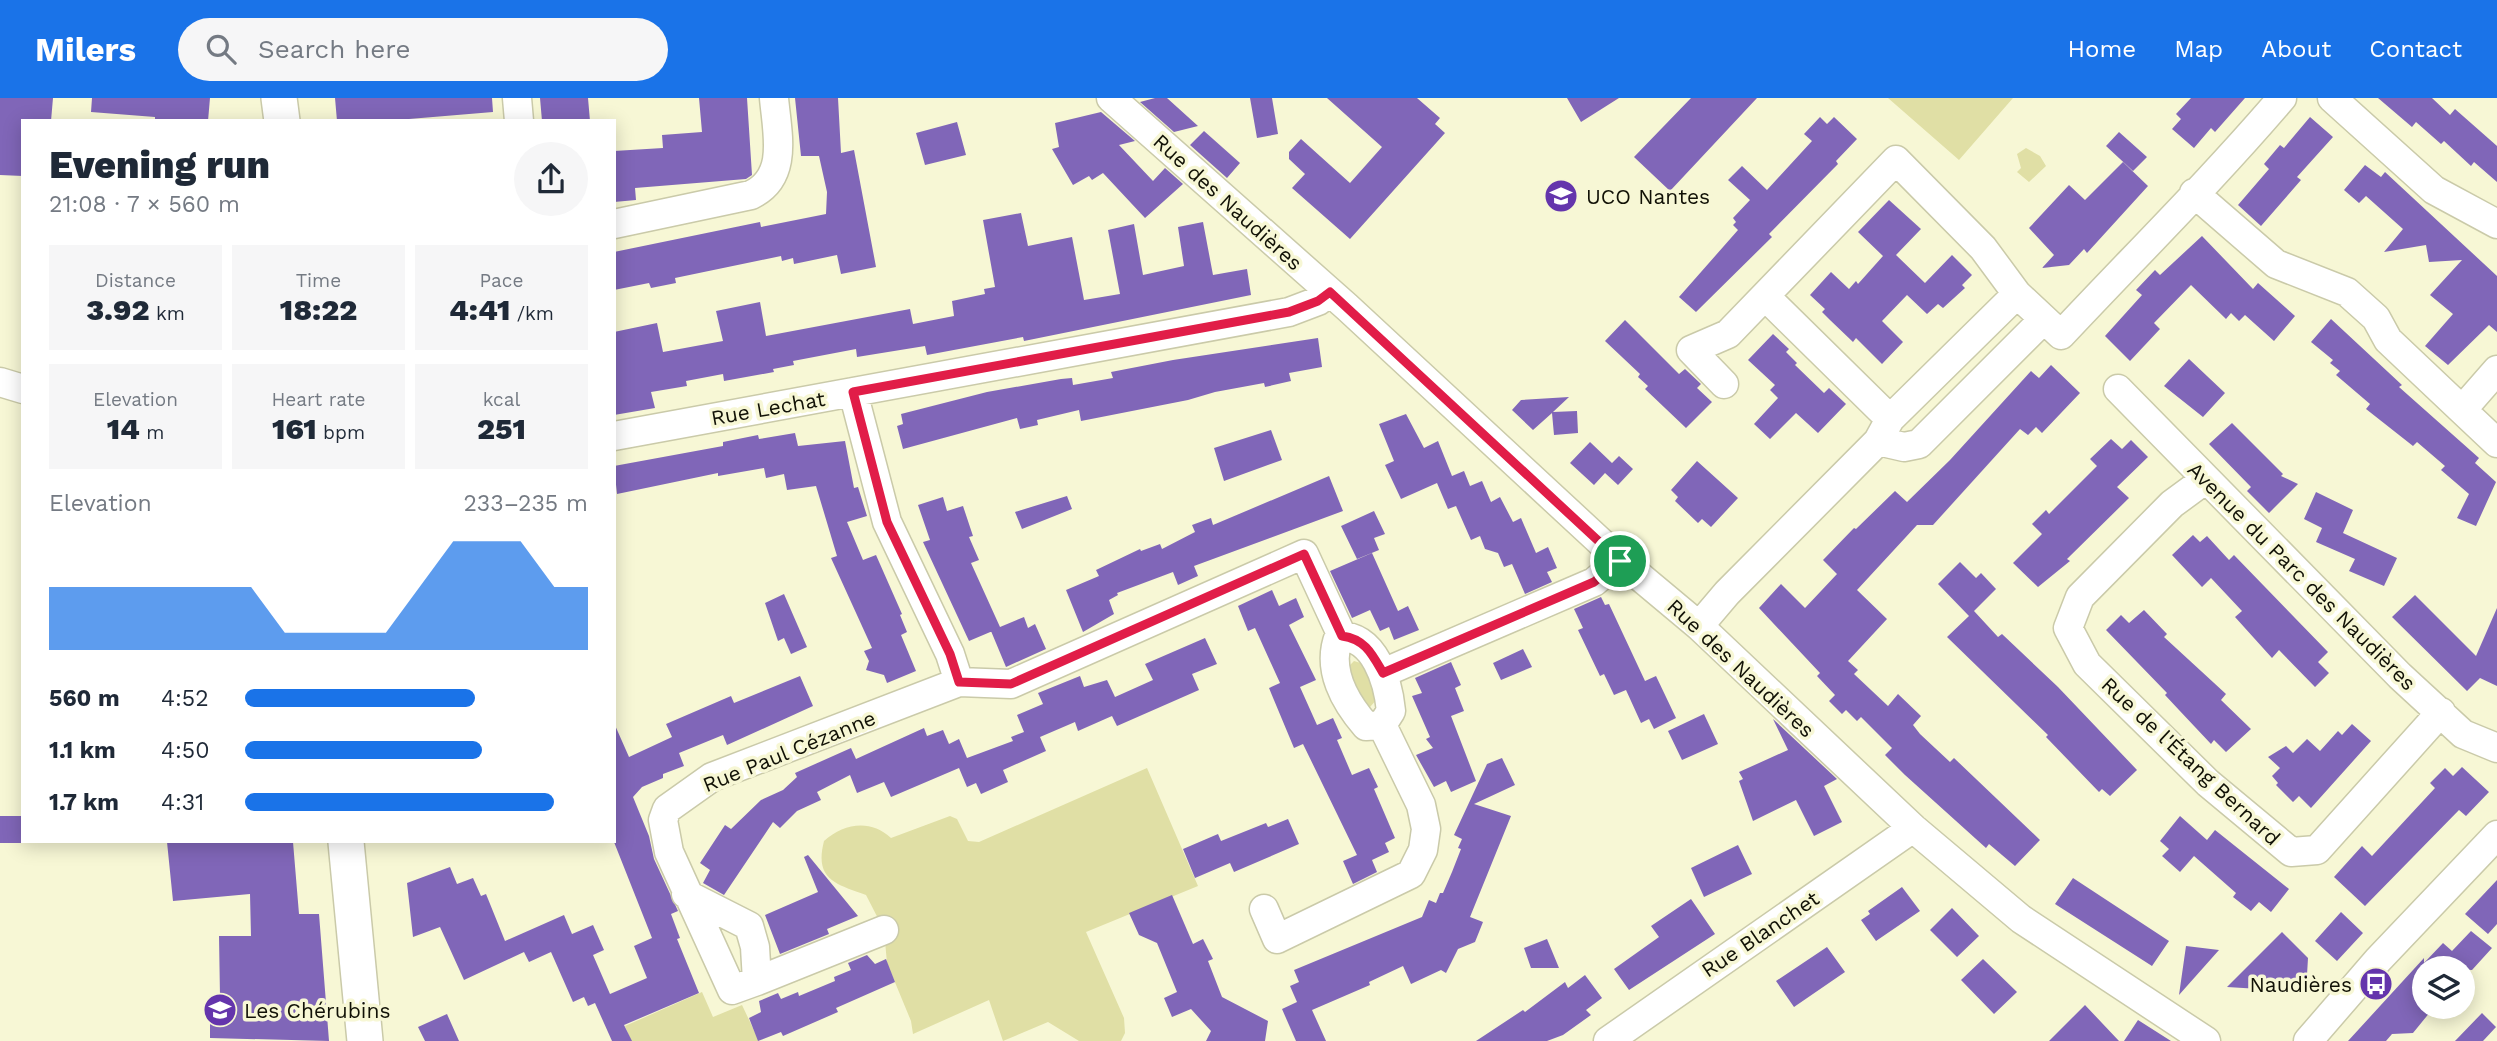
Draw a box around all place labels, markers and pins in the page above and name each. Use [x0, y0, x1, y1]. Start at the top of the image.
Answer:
school or university icon: UCO Nantes [1542, 177, 1580, 215]
place label: UCO Nantes [1586, 184, 1710, 209]
pin [1590, 531, 1650, 591]
bus stop icon: Naudières [2357, 965, 2395, 1003]
place label: Naudières [2250, 972, 2352, 997]
school or university icon: Les Chérubins [201, 991, 239, 1029]
place label: Les Chérubins [244, 998, 390, 1023]

